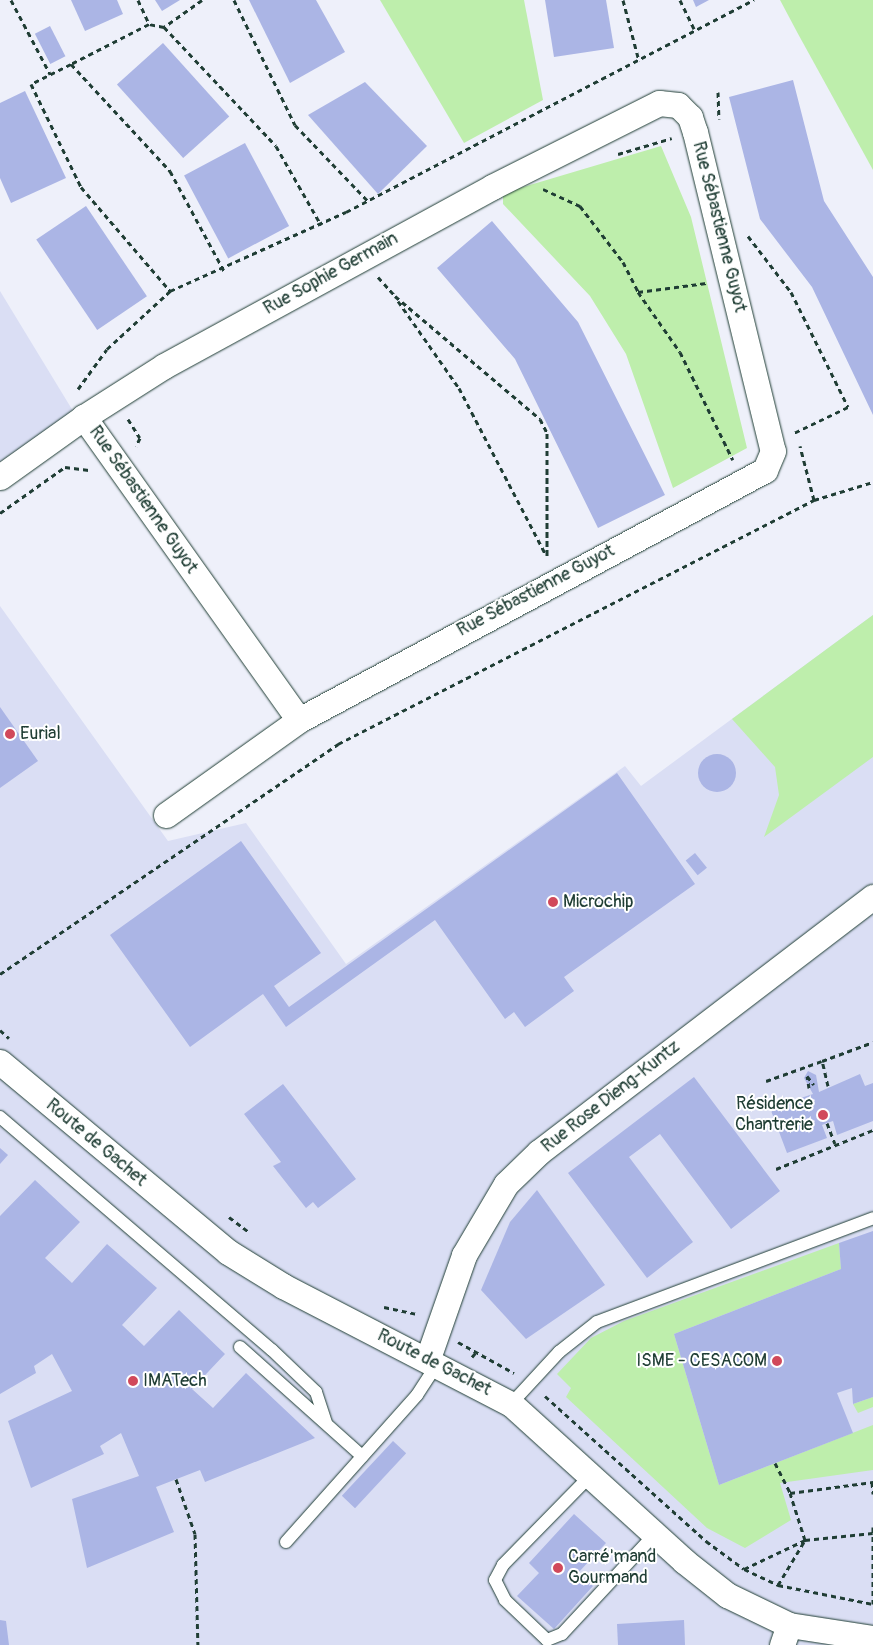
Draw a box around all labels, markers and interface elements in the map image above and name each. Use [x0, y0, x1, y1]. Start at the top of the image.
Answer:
street label: Rue Sébastienne Guyot [687, 139, 751, 315]
street label: Rue Sophie Germain [260, 228, 402, 320]
street label: Rue Sébastienne Guyot [84, 422, 202, 578]
street label: Rue Sébastienne Guyot [454, 540, 618, 642]
place label: Eurial [20, 723, 61, 745]
marker: Eurial [4, 728, 16, 740]
place label: Microchip [563, 891, 634, 913]
marker: Microchip [547, 896, 559, 908]
street label: Rue Rose Dieng-Kuntz [538, 1036, 684, 1158]
place label: Résidence Chantrerie [735, 1094, 813, 1136]
street label: Route de Gachet [41, 1095, 151, 1191]
marker: Résidence Chantrerie [817, 1109, 829, 1121]
street label: Route de Gachet [373, 1325, 495, 1401]
place label: ISME - CESACOM [636, 1350, 767, 1372]
marker: ISME - CESACOM [771, 1355, 783, 1367]
place label: IMATech [143, 1370, 207, 1392]
marker: IMATech [127, 1375, 139, 1387]
place label: Carré'mand Gourmand [568, 1547, 656, 1590]
marker: Carré'mand Gourmand [552, 1562, 564, 1574]

